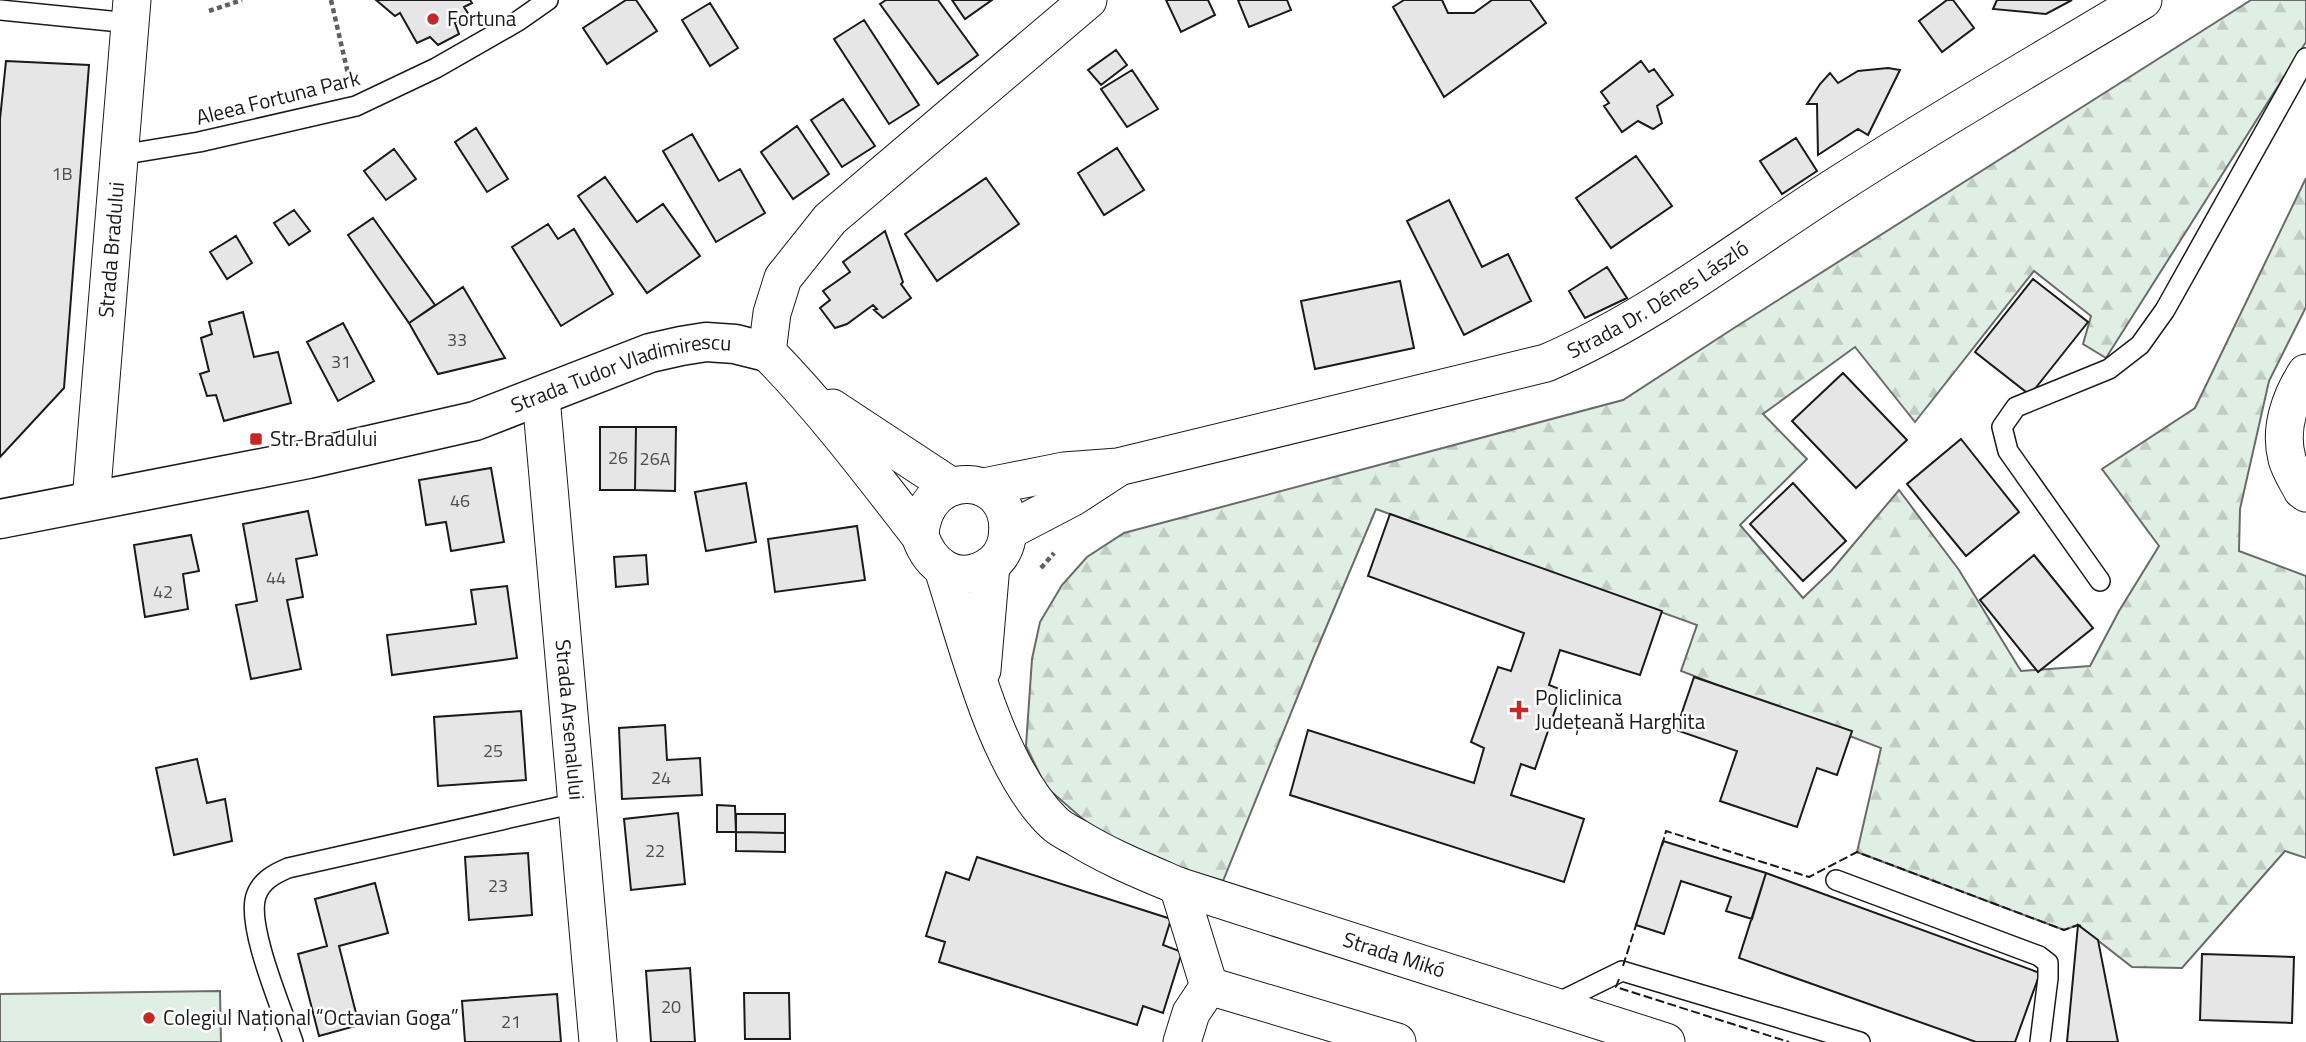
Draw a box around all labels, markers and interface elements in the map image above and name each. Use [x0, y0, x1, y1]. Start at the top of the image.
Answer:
place label: Fortuna [447, 2, 517, 34]
marker: Fortuna [425, 11, 441, 27]
street label: Aleea Fortuna Park [192, 61, 363, 133]
house number: 1B [51, 160, 73, 187]
street label: Strada Bradului [89, 181, 132, 319]
street label: Strada Dr. Dénes László [1561, 232, 1755, 366]
street label: Strada Tudor Vladimirescu [506, 325, 732, 421]
house number: 33 [447, 326, 467, 353]
house number: 31 [331, 348, 351, 375]
place label: Str. Bradului [270, 422, 377, 454]
marker: Str. Bradului [248, 431, 264, 447]
house number: 26 [608, 444, 628, 471]
house number: 26A [640, 445, 671, 472]
house number: 46 [450, 487, 470, 514]
house number: 44 [266, 564, 286, 591]
house number: 42 [153, 578, 173, 605]
street label: Strada Arsenalului [547, 638, 594, 801]
place label: Policlinica Județeană Harghita [1535, 681, 1706, 737]
marker: Policlinica Județeană Harghita [1509, 700, 1529, 720]
house number: 25 [483, 737, 503, 764]
house number: 24 [651, 764, 671, 791]
house number: 22 [645, 837, 665, 864]
house number: 23 [488, 872, 508, 899]
street label: Strada Mikó [1339, 923, 1450, 985]
house number: 20 [661, 993, 681, 1020]
place label: Colegiul Național “Octavian Goga” [163, 1001, 459, 1033]
house number: 21 [501, 1008, 521, 1035]
marker: Colegiul Național “Octavian Goga” [141, 1010, 157, 1026]

